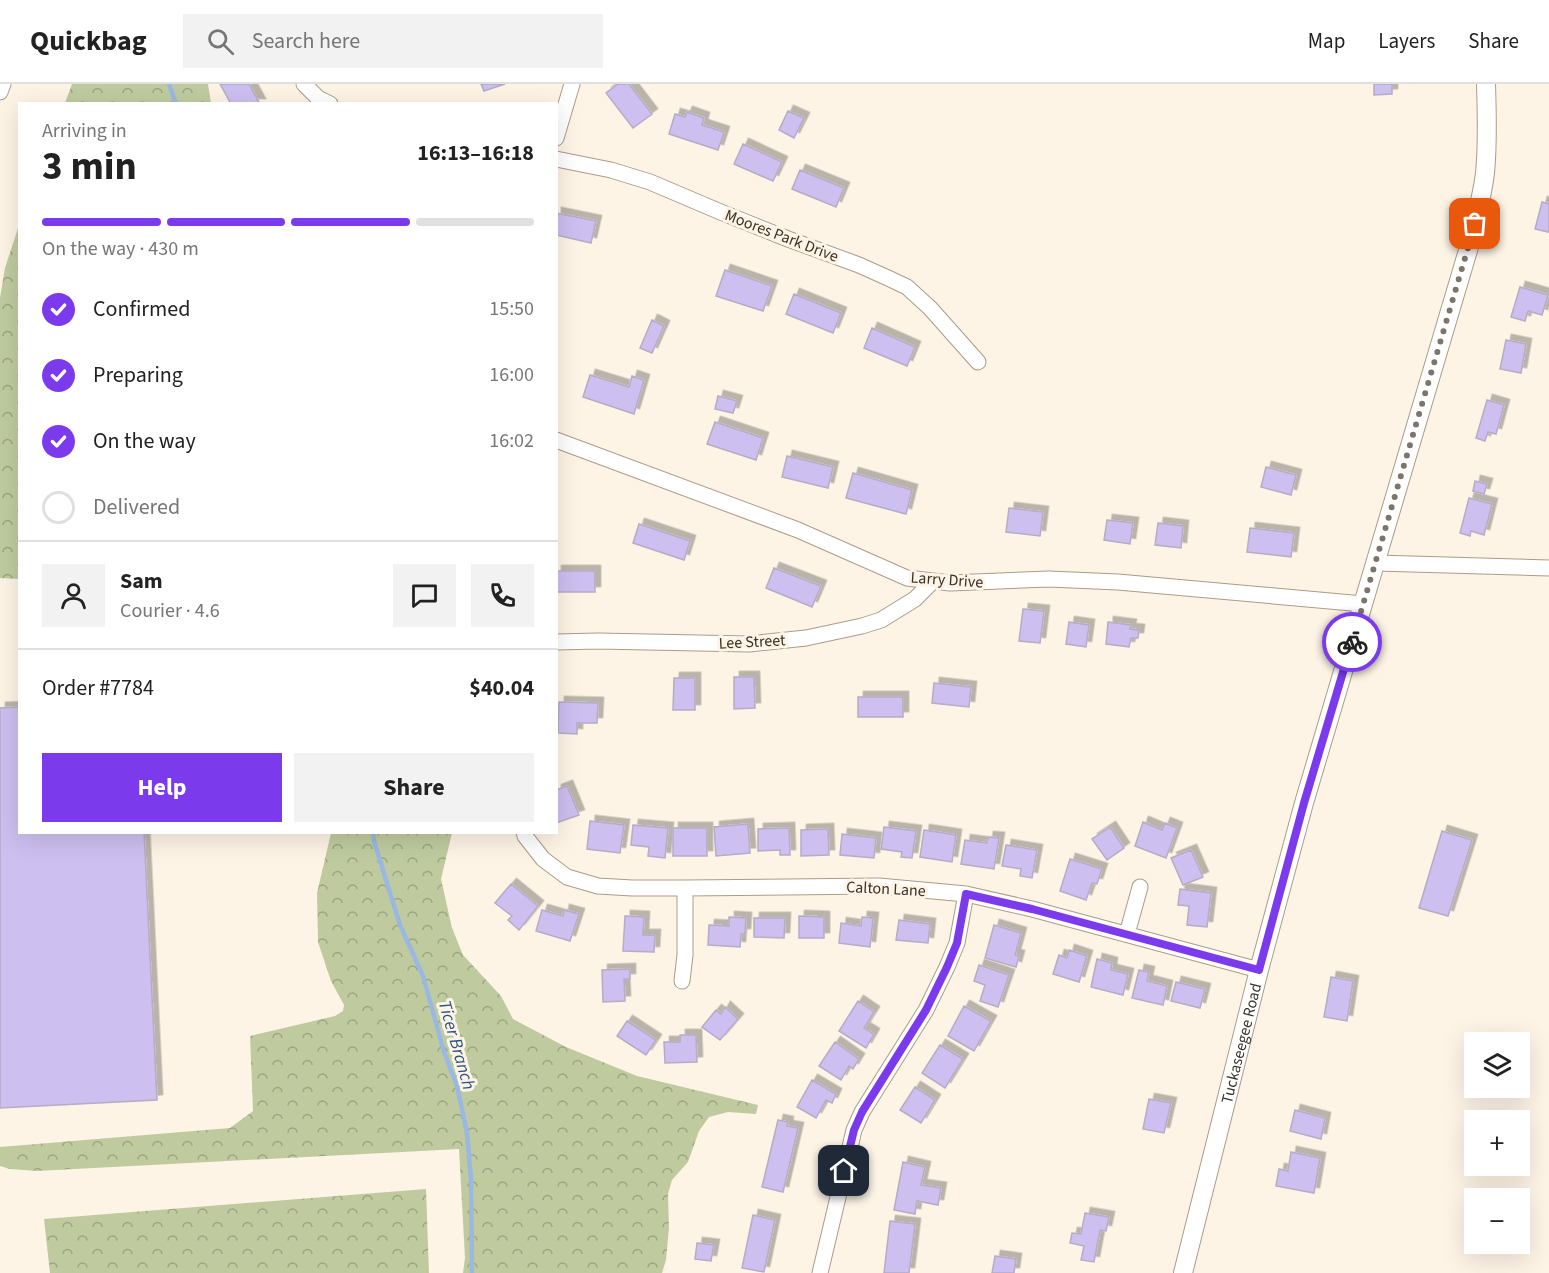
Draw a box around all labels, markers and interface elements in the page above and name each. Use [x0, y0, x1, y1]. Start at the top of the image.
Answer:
search box [183, 14, 603, 68]
text: Quickbag [30, 21, 147, 61]
icon: search [204, 25, 237, 58]
text: Search here [252, 25, 360, 57]
text: Map [1308, 26, 1345, 56]
text: Layers [1378, 26, 1435, 56]
text: Share [1468, 26, 1519, 56]
text: Arriving in [42, 117, 127, 145]
text: 16:13–16:18 [417, 137, 534, 169]
text: 3 min [42, 139, 137, 195]
pin [1449, 198, 1500, 249]
street label: Moores Park Drive [722, 204, 842, 268]
icon: bag [1458, 207, 1491, 240]
text: On the way · 430 m [42, 235, 199, 263]
icon: check [42, 293, 75, 326]
text: Confirmed [93, 293, 190, 325]
text: 15:50 [489, 295, 534, 323]
icon: check [42, 359, 75, 392]
text: Preparing [93, 359, 183, 391]
text: 16:00 [489, 361, 534, 389]
icon: check [42, 425, 75, 458]
text: On the way [93, 425, 196, 457]
text: 16:02 [489, 427, 534, 455]
text: Delivered [93, 491, 180, 523]
button: person [42, 564, 105, 627]
button: chat [393, 564, 456, 627]
button: phone [471, 564, 534, 627]
text: Sam [120, 565, 163, 597]
street label: Larry Drive [910, 566, 984, 594]
text: Courier · 4.6 [120, 597, 220, 625]
courier [1322, 612, 1382, 672]
icon: bike [1336, 626, 1369, 659]
street label: Lee Street [718, 629, 787, 655]
text: Order #7784 [42, 672, 154, 704]
text: $40.04 [469, 672, 534, 704]
button: Help [42, 753, 282, 822]
button: Share [294, 753, 534, 822]
street label: Calton Lane [846, 876, 926, 902]
street label: Tuckaseegee Road [1216, 981, 1267, 1106]
water label: Ticer Branch [432, 997, 481, 1093]
map controls [1464, 1032, 1530, 1254]
button: layers [1464, 1032, 1530, 1098]
button: + [1464, 1110, 1530, 1176]
pin [818, 1145, 869, 1196]
icon: home [827, 1154, 860, 1187]
button: − [1464, 1188, 1530, 1254]

